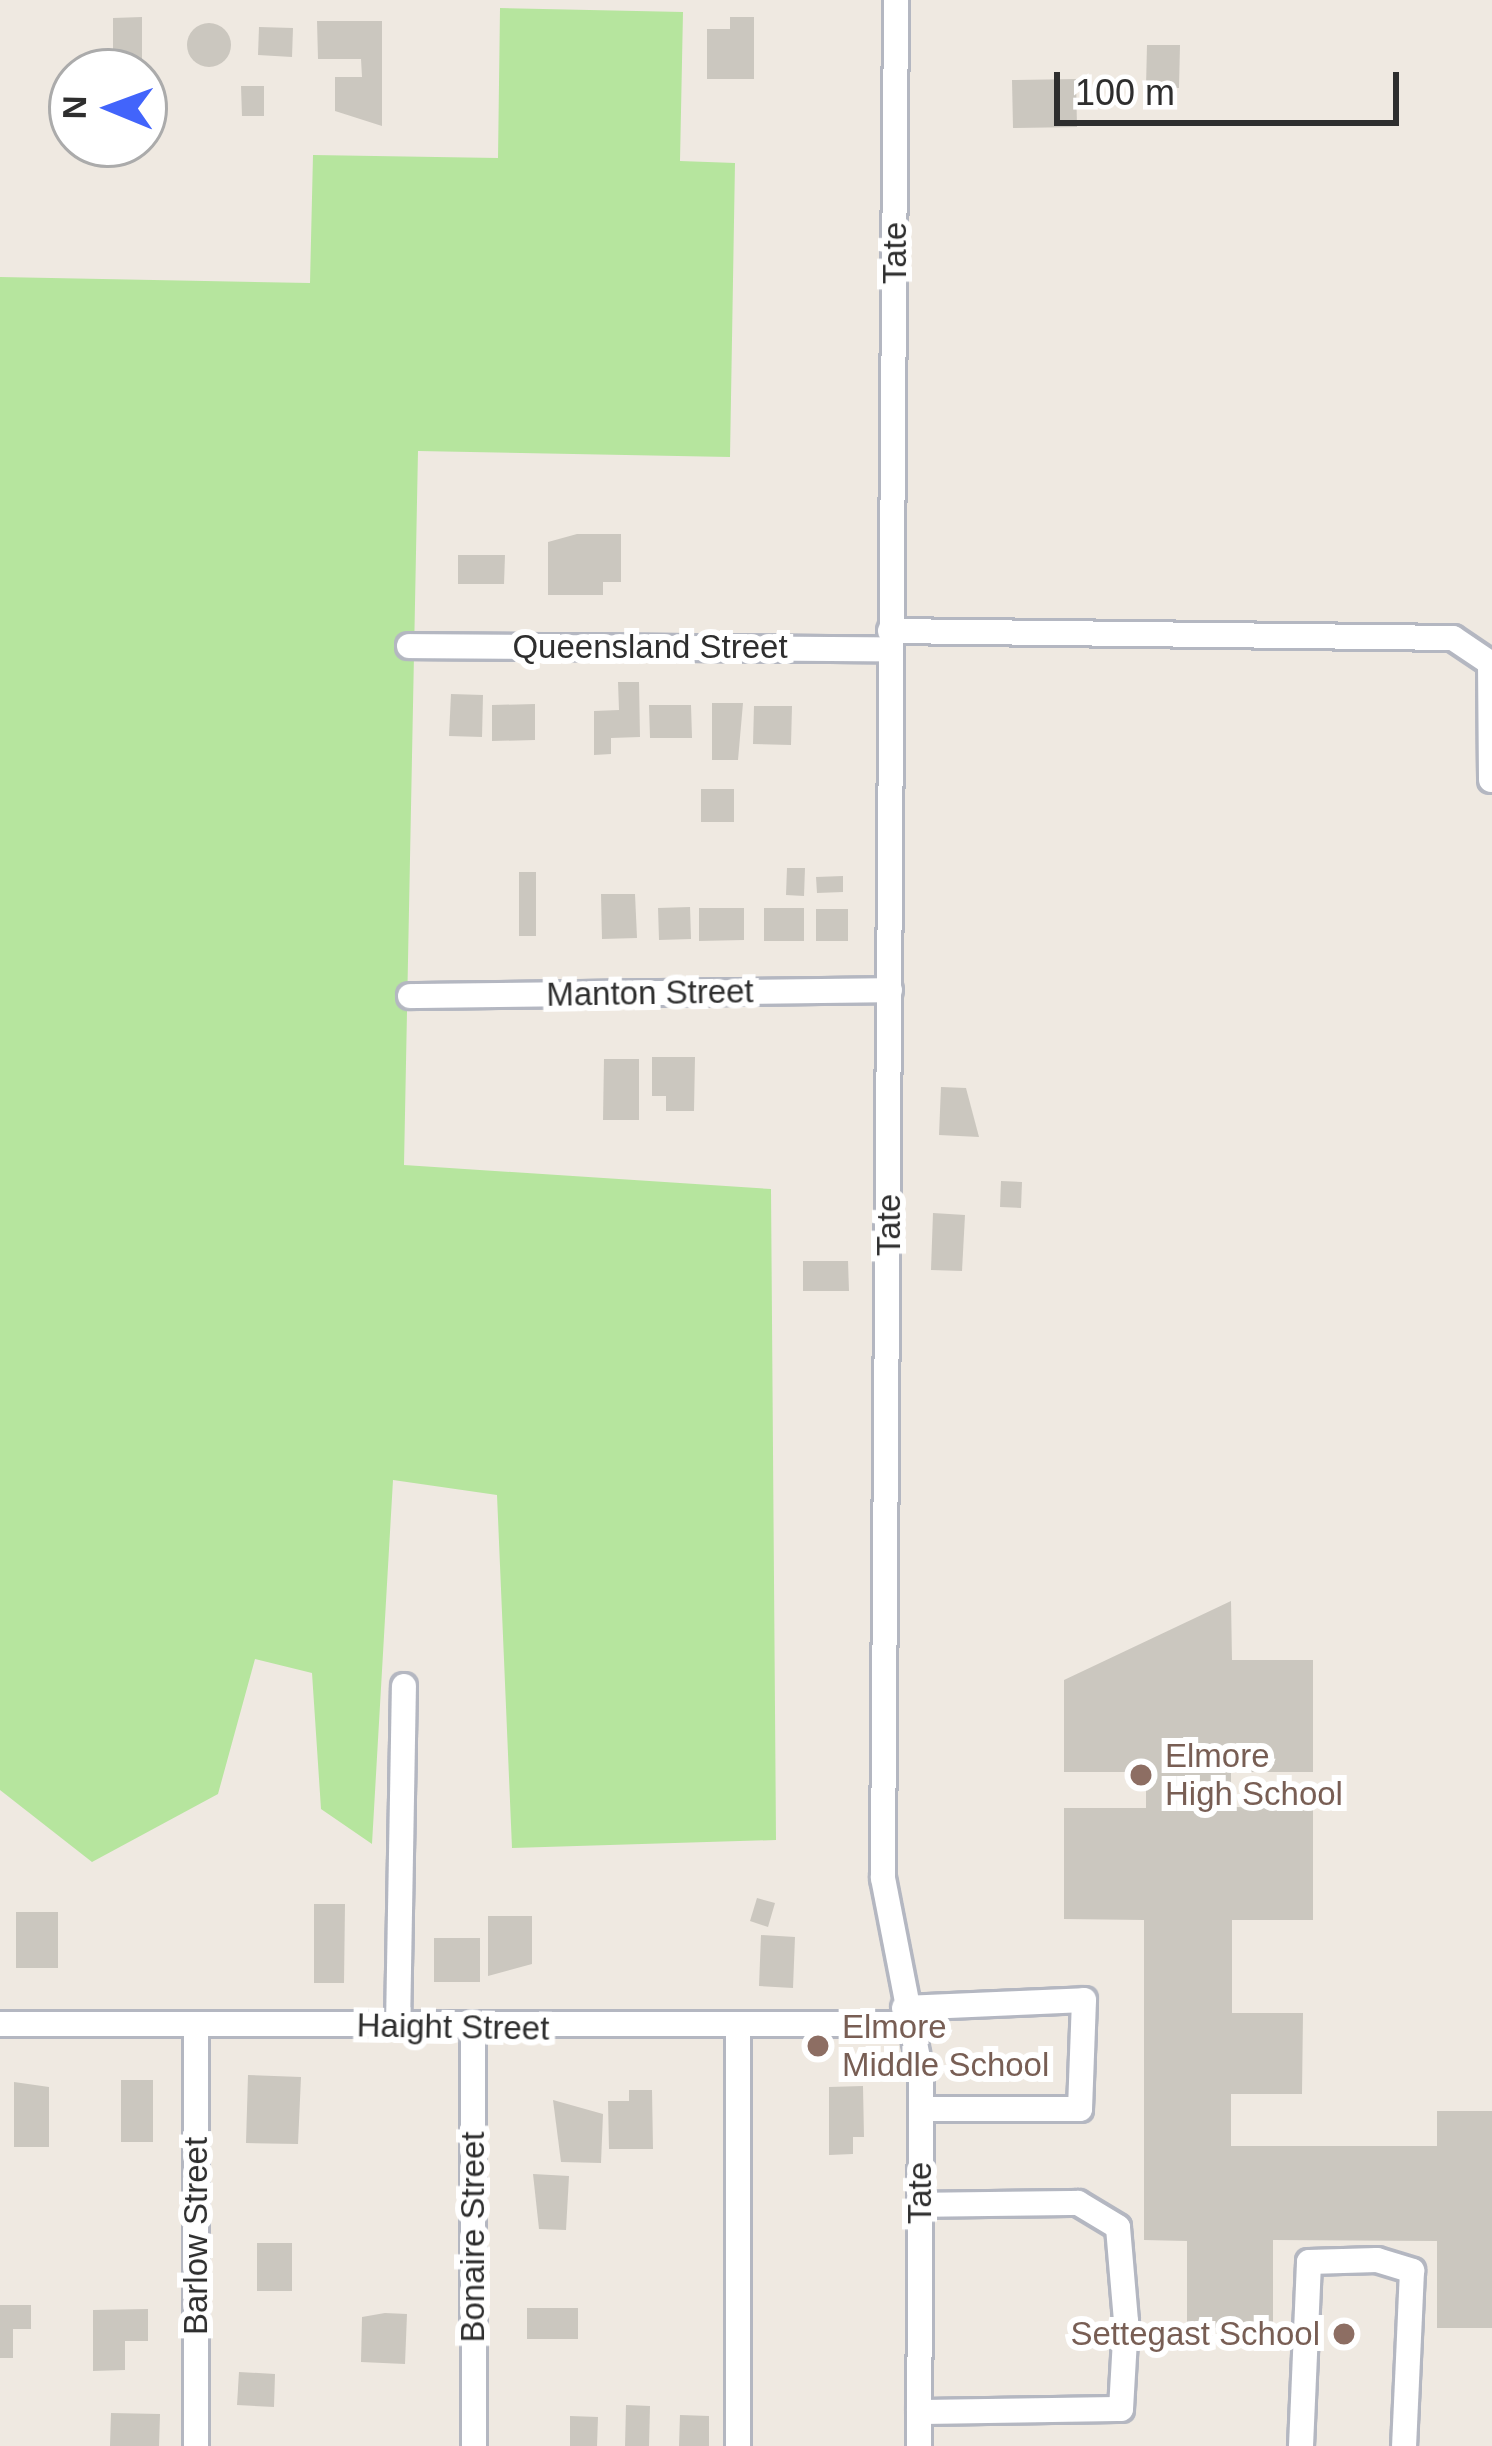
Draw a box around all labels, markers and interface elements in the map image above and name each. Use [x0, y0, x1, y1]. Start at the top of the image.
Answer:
north arrow [48, 48, 168, 168]
scale bar [1060, 48, 1405, 122]
text: 100 m [1075, 72, 1175, 113]
text: N [56, 95, 93, 120]
street label: Tate [875, 222, 915, 284]
street label: Queensland Street [512, 627, 788, 667]
street label: Manton Street [546, 971, 754, 1015]
street label: Tate [869, 1194, 909, 1256]
place label: Elmore High School [1165, 1736, 1343, 1814]
marker: Elmore High School [1128, 1762, 1154, 1788]
street label: Haight Street [356, 2006, 550, 2048]
place label: Elmore Middle School [842, 2007, 1049, 2085]
marker: Elmore Middle School [805, 2033, 831, 2059]
street label: Bonaire Street [453, 2132, 493, 2342]
street label: Barlow Street [176, 2137, 216, 2335]
street label: Tate [900, 2162, 940, 2224]
place label: Settegast School [1071, 2314, 1320, 2354]
marker: Settegast School [1331, 2321, 1357, 2347]

